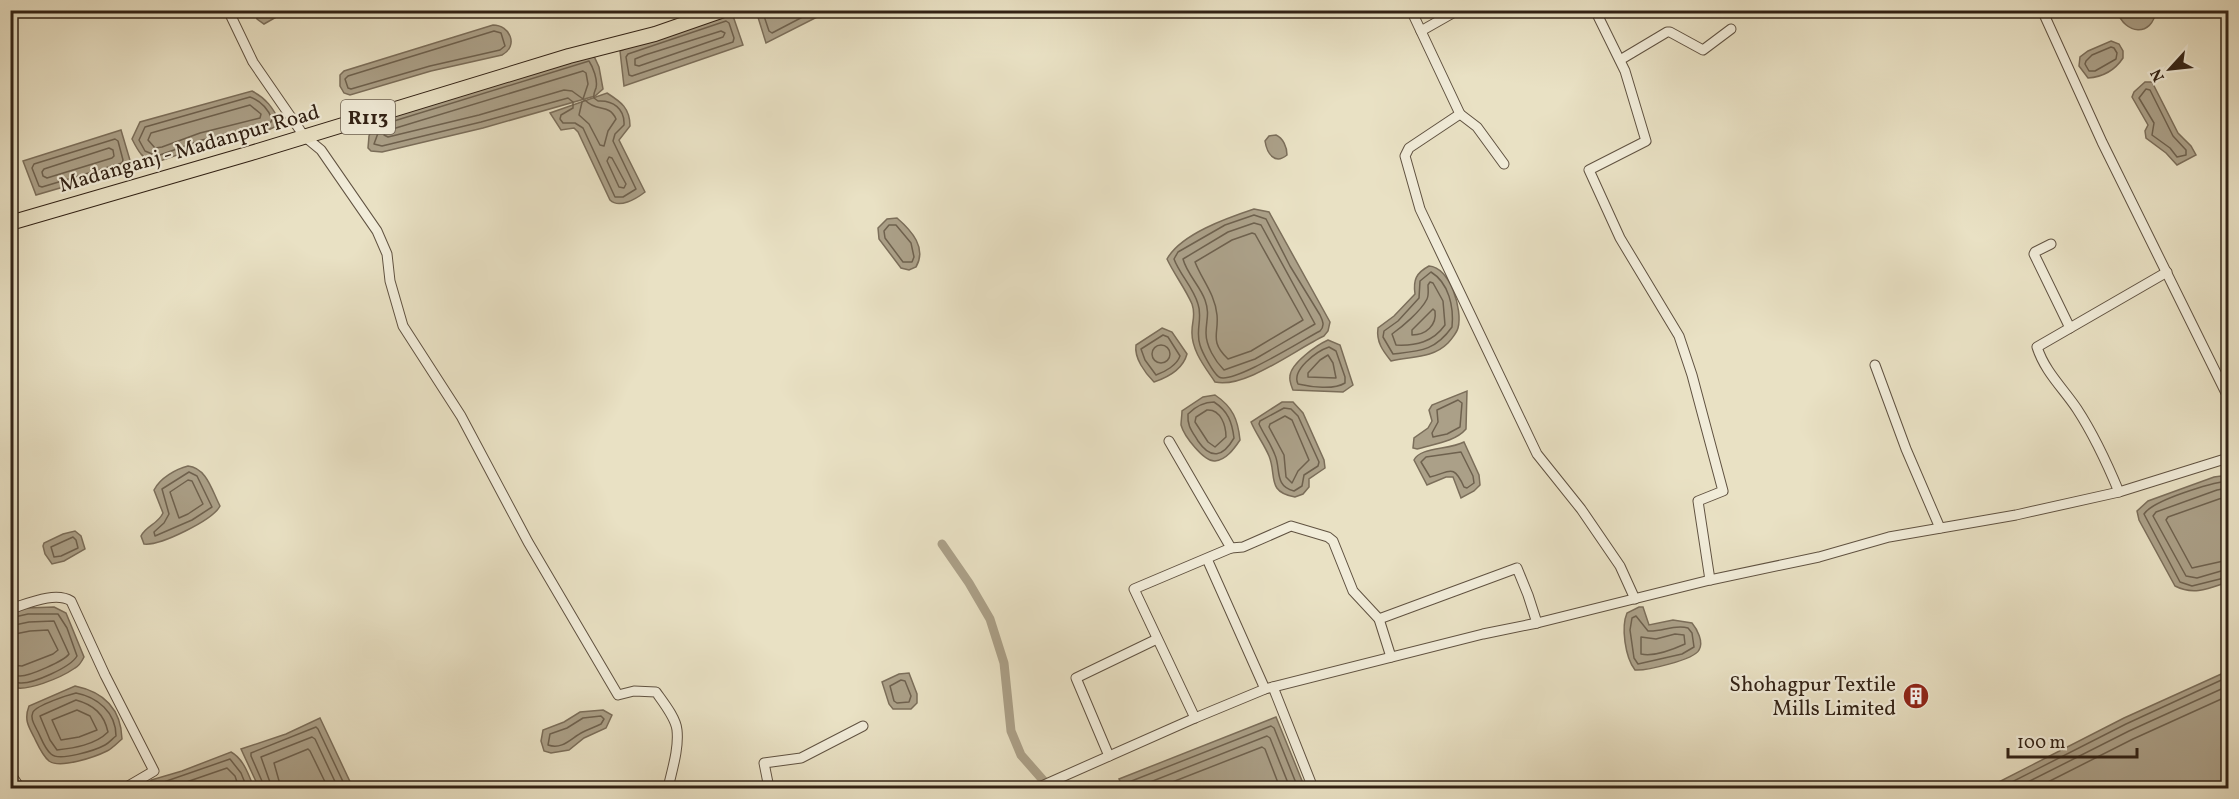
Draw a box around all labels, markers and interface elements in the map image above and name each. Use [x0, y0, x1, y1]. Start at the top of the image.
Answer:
north arrow [2140, 39, 2200, 99]
text: N [2146, 64, 2171, 85]
street label: Madanganj - Madanpur Road [56, 98, 323, 201]
road number: R113 [341, 100, 395, 134]
place label: Shohagpur Textile Mills Limited [1729, 671, 1896, 724]
building icon: Shohagpur Textile Mills Limited [1901, 681, 1931, 711]
scale bar [2008, 721, 2137, 759]
text: 100 m [2017, 731, 2066, 756]

